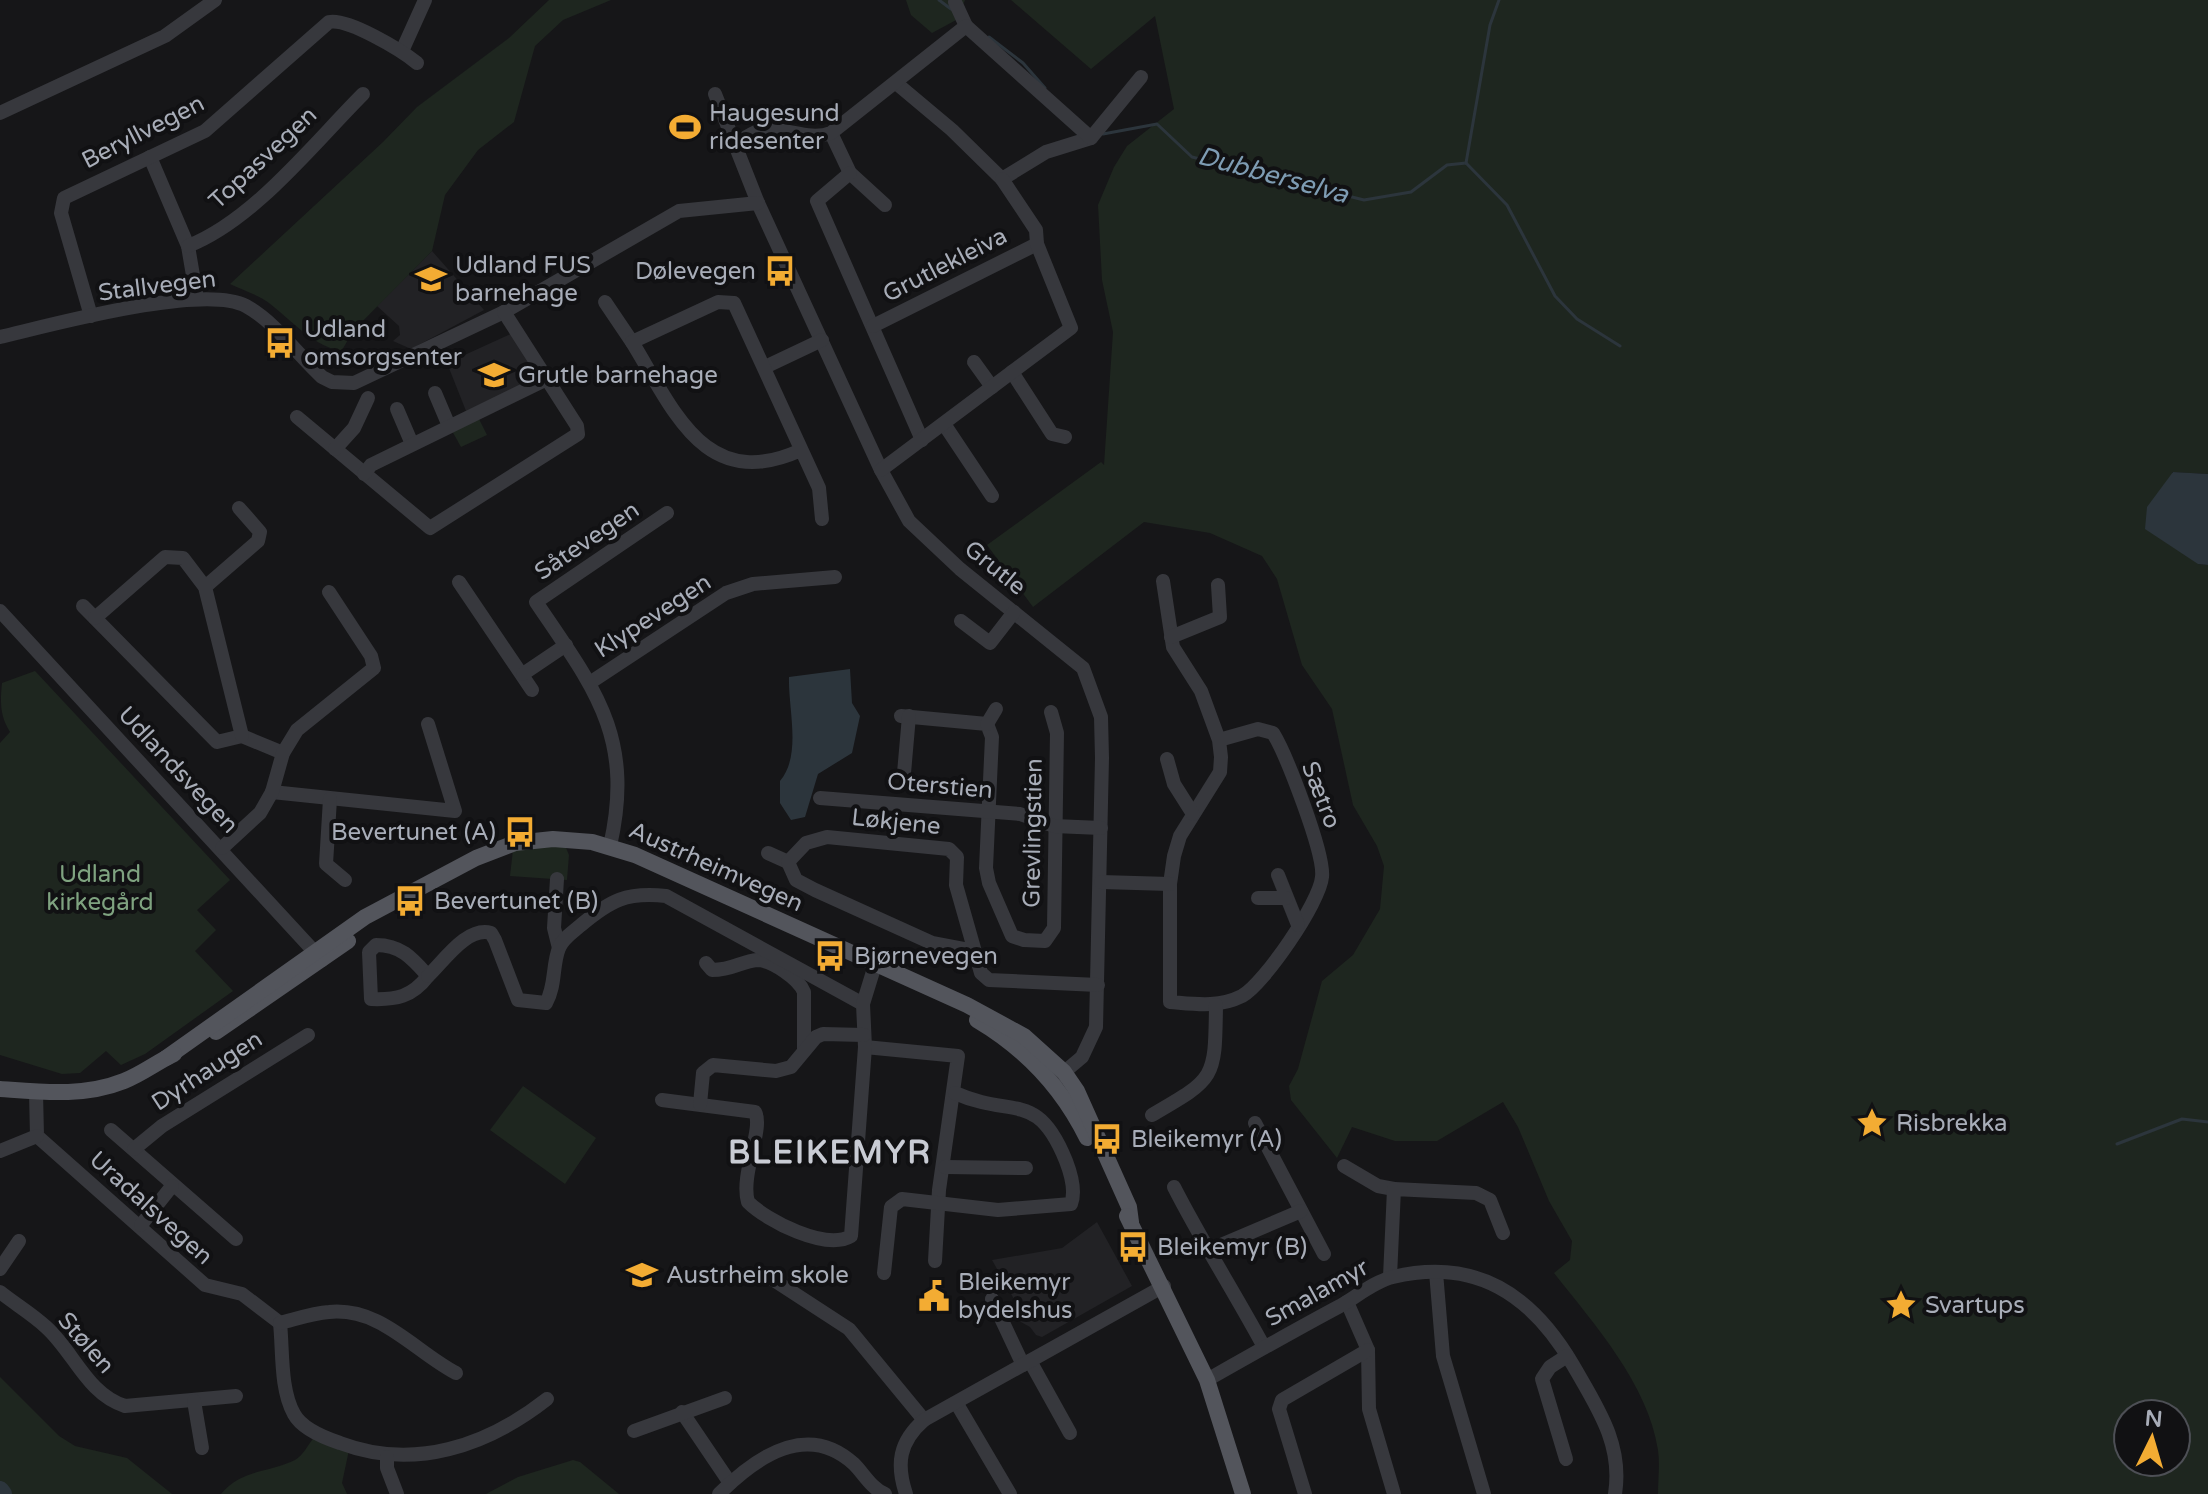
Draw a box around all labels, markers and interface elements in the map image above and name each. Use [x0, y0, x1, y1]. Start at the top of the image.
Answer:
street label: Beryllvegen [77, 89, 209, 175]
place label: Haugesund ridesenter [709, 99, 840, 156]
street label: Topasvegen [203, 101, 323, 215]
sports icon: Haugesund ridesenter [668, 110, 702, 144]
water label: Dubberselva [1194, 140, 1353, 210]
street label: Grutlekleiva [878, 221, 1012, 309]
place label: Udland FUS barnehage [455, 251, 591, 308]
bus stop icon: Dølevegen [763, 254, 797, 288]
place label: Dølevegen [635, 257, 756, 286]
school or university icon: Udland FUS barnehage [414, 262, 448, 296]
street label: Stallvegen [97, 264, 217, 308]
place label: Udland omsorgsenter [304, 315, 463, 372]
bus stop icon: Udland omsorgsenter [263, 326, 297, 360]
school or university icon: Grutle barnehage [477, 358, 511, 392]
place label: Grutle barnehage [518, 361, 718, 390]
street label: Såtevegen [529, 495, 645, 587]
street label: Grutle [958, 534, 1032, 602]
street label: Klypevegen [589, 568, 717, 664]
street label: Udlandsvegen [112, 700, 244, 840]
street label: Sætro [1295, 757, 1347, 833]
street label: Grevlingstien [1017, 758, 1049, 908]
street label: Oterstien [886, 767, 994, 805]
street label: Løkjene [850, 803, 942, 841]
bus stop icon: Bevertunet (A) [503, 815, 537, 849]
street label: Austrheimvegen [624, 816, 808, 918]
place label: Bevertunet (A) [331, 818, 496, 847]
park label: Udland kirkegård [46, 860, 154, 917]
bus stop icon: Bevertunet (B) [393, 884, 427, 918]
place label: Bevertunet (B) [434, 887, 598, 916]
bus stop icon: Bjørnevegen [813, 939, 847, 973]
place label: Bjørnevegen [854, 942, 998, 971]
street label: Dyrhaugen [146, 1025, 268, 1117]
place icon: Risbrekka [1855, 1106, 1889, 1140]
place label: Risbrekka [1896, 1109, 2008, 1138]
bus stop icon: Bleikemyr (A) [1090, 1122, 1124, 1156]
place label: Bleikemyr (A) [1131, 1125, 1282, 1154]
district label: BLEIKEMYR [728, 1134, 932, 1172]
street label: Uradalsvegen [83, 1145, 219, 1271]
bus stop icon: Bleikemyr (B) [1116, 1230, 1150, 1264]
place label: Bleikemyr (B) [1157, 1233, 1307, 1262]
street label: Smalamyr [1260, 1252, 1374, 1333]
school or university icon: Austrheim skole [625, 1258, 659, 1292]
place label: Austrheim skole [666, 1261, 849, 1290]
place label: Bleikemyr bydelshus [958, 1268, 1073, 1325]
public building icon: Bleikemyr bydelshus [917, 1279, 951, 1313]
place icon: Svartups [1884, 1288, 1918, 1322]
place label: Svartups [1925, 1291, 2025, 1320]
street label: Stølen [51, 1306, 121, 1380]
north arrow [2112, 1398, 2192, 1478]
text: N [2144, 1405, 2164, 1433]

